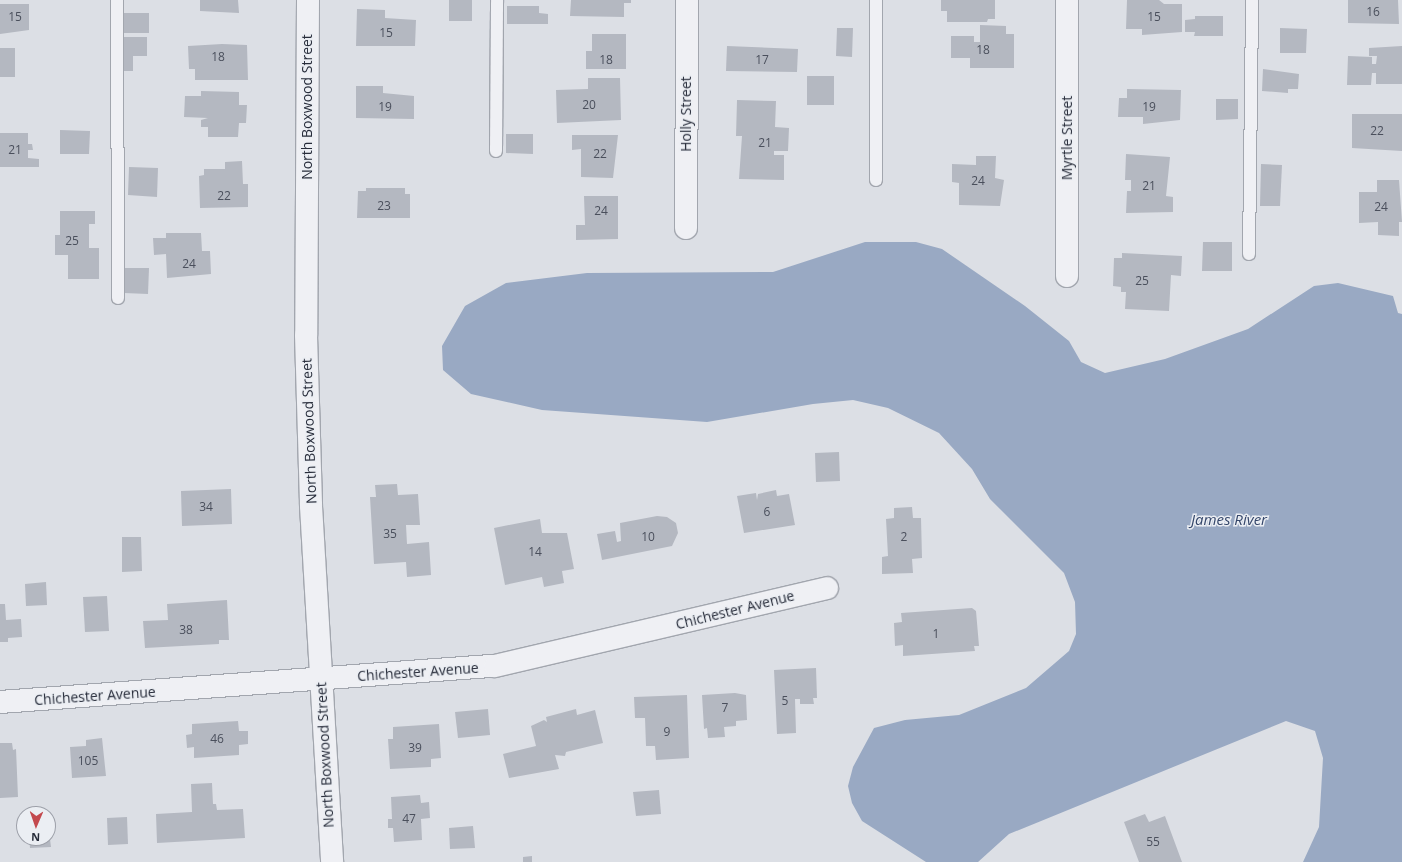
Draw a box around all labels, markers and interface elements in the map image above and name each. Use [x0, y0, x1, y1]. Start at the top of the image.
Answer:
house number: 16 [1366, 5, 1380, 19]
house number: 15 [8, 10, 22, 24]
house number: 15 [1147, 10, 1161, 24]
house number: 15 [379, 26, 393, 40]
street label: North Boxwood Street [299, 34, 315, 180]
house number: 18 [976, 43, 990, 57]
house number: 18 [211, 50, 225, 64]
house number: 18 [599, 53, 613, 67]
house number: 17 [755, 53, 769, 67]
street label: Holly Street [678, 76, 694, 152]
street label: Myrtle Street [1059, 96, 1075, 180]
house number: 20 [582, 98, 596, 112]
house number: 19 [378, 100, 392, 114]
house number: 19 [1142, 100, 1156, 114]
house number: 22 [1370, 124, 1384, 138]
house number: 21 [758, 136, 772, 150]
house number: 21 [8, 143, 22, 157]
house number: 22 [593, 147, 607, 161]
house number: 24 [971, 174, 985, 188]
house number: 21 [1142, 179, 1156, 193]
house number: 22 [217, 189, 231, 203]
house number: 23 [377, 199, 391, 213]
house number: 24 [1374, 200, 1388, 214]
house number: 24 [594, 204, 608, 218]
house number: 25 [65, 234, 79, 248]
house number: 24 [182, 257, 196, 271]
house number: 25 [1135, 274, 1149, 288]
street label: North Boxwood Street [298, 358, 320, 504]
house number: 34 [199, 500, 213, 514]
house number: 6 [764, 505, 770, 519]
water label: James River [1191, 511, 1267, 529]
house number: 35 [383, 527, 397, 541]
house number: 10 [641, 530, 655, 544]
house number: 2 [901, 530, 907, 544]
house number: 14 [528, 545, 542, 559]
street label: Chichester Avenue [674, 587, 796, 633]
house number: 38 [179, 623, 193, 637]
house number: 1 [933, 627, 939, 641]
street label: Chichester Avenue [357, 659, 479, 685]
street label: North Boxwood Street [313, 682, 337, 828]
street label: Chichester Avenue [34, 683, 156, 709]
house number: 5 [782, 694, 788, 708]
house number: 7 [722, 701, 728, 715]
house number: 9 [664, 725, 670, 739]
house number: 46 [210, 732, 224, 746]
house number: 39 [408, 741, 422, 755]
house number: 105 [78, 754, 98, 768]
north arrow [16, 806, 56, 846]
house number: 47 [402, 812, 416, 826]
text: N [31, 830, 40, 845]
house number: 55 [1146, 835, 1160, 849]

